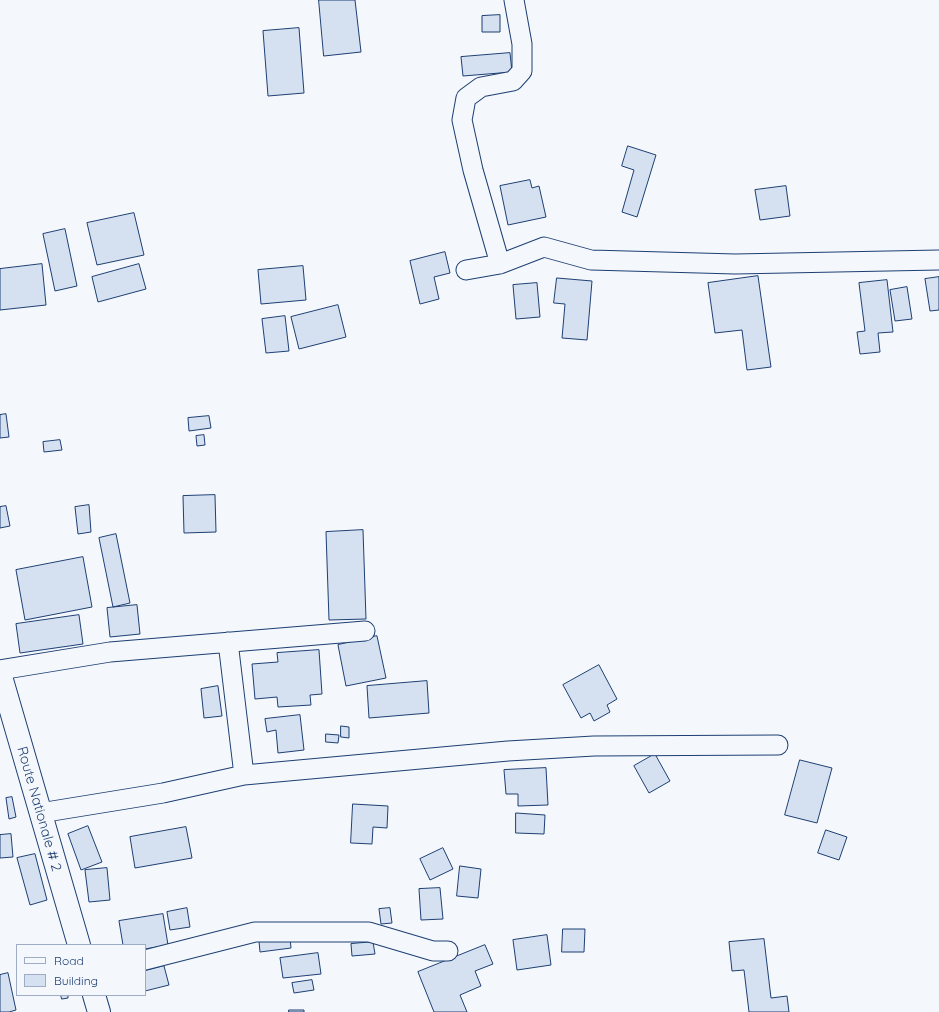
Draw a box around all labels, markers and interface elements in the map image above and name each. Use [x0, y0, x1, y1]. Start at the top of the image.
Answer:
street label: Route Nationale # 2 [13, 745, 65, 873]
legend [16, 944, 146, 996]
text: Road [54, 953, 84, 968]
text: Building [54, 973, 98, 988]

